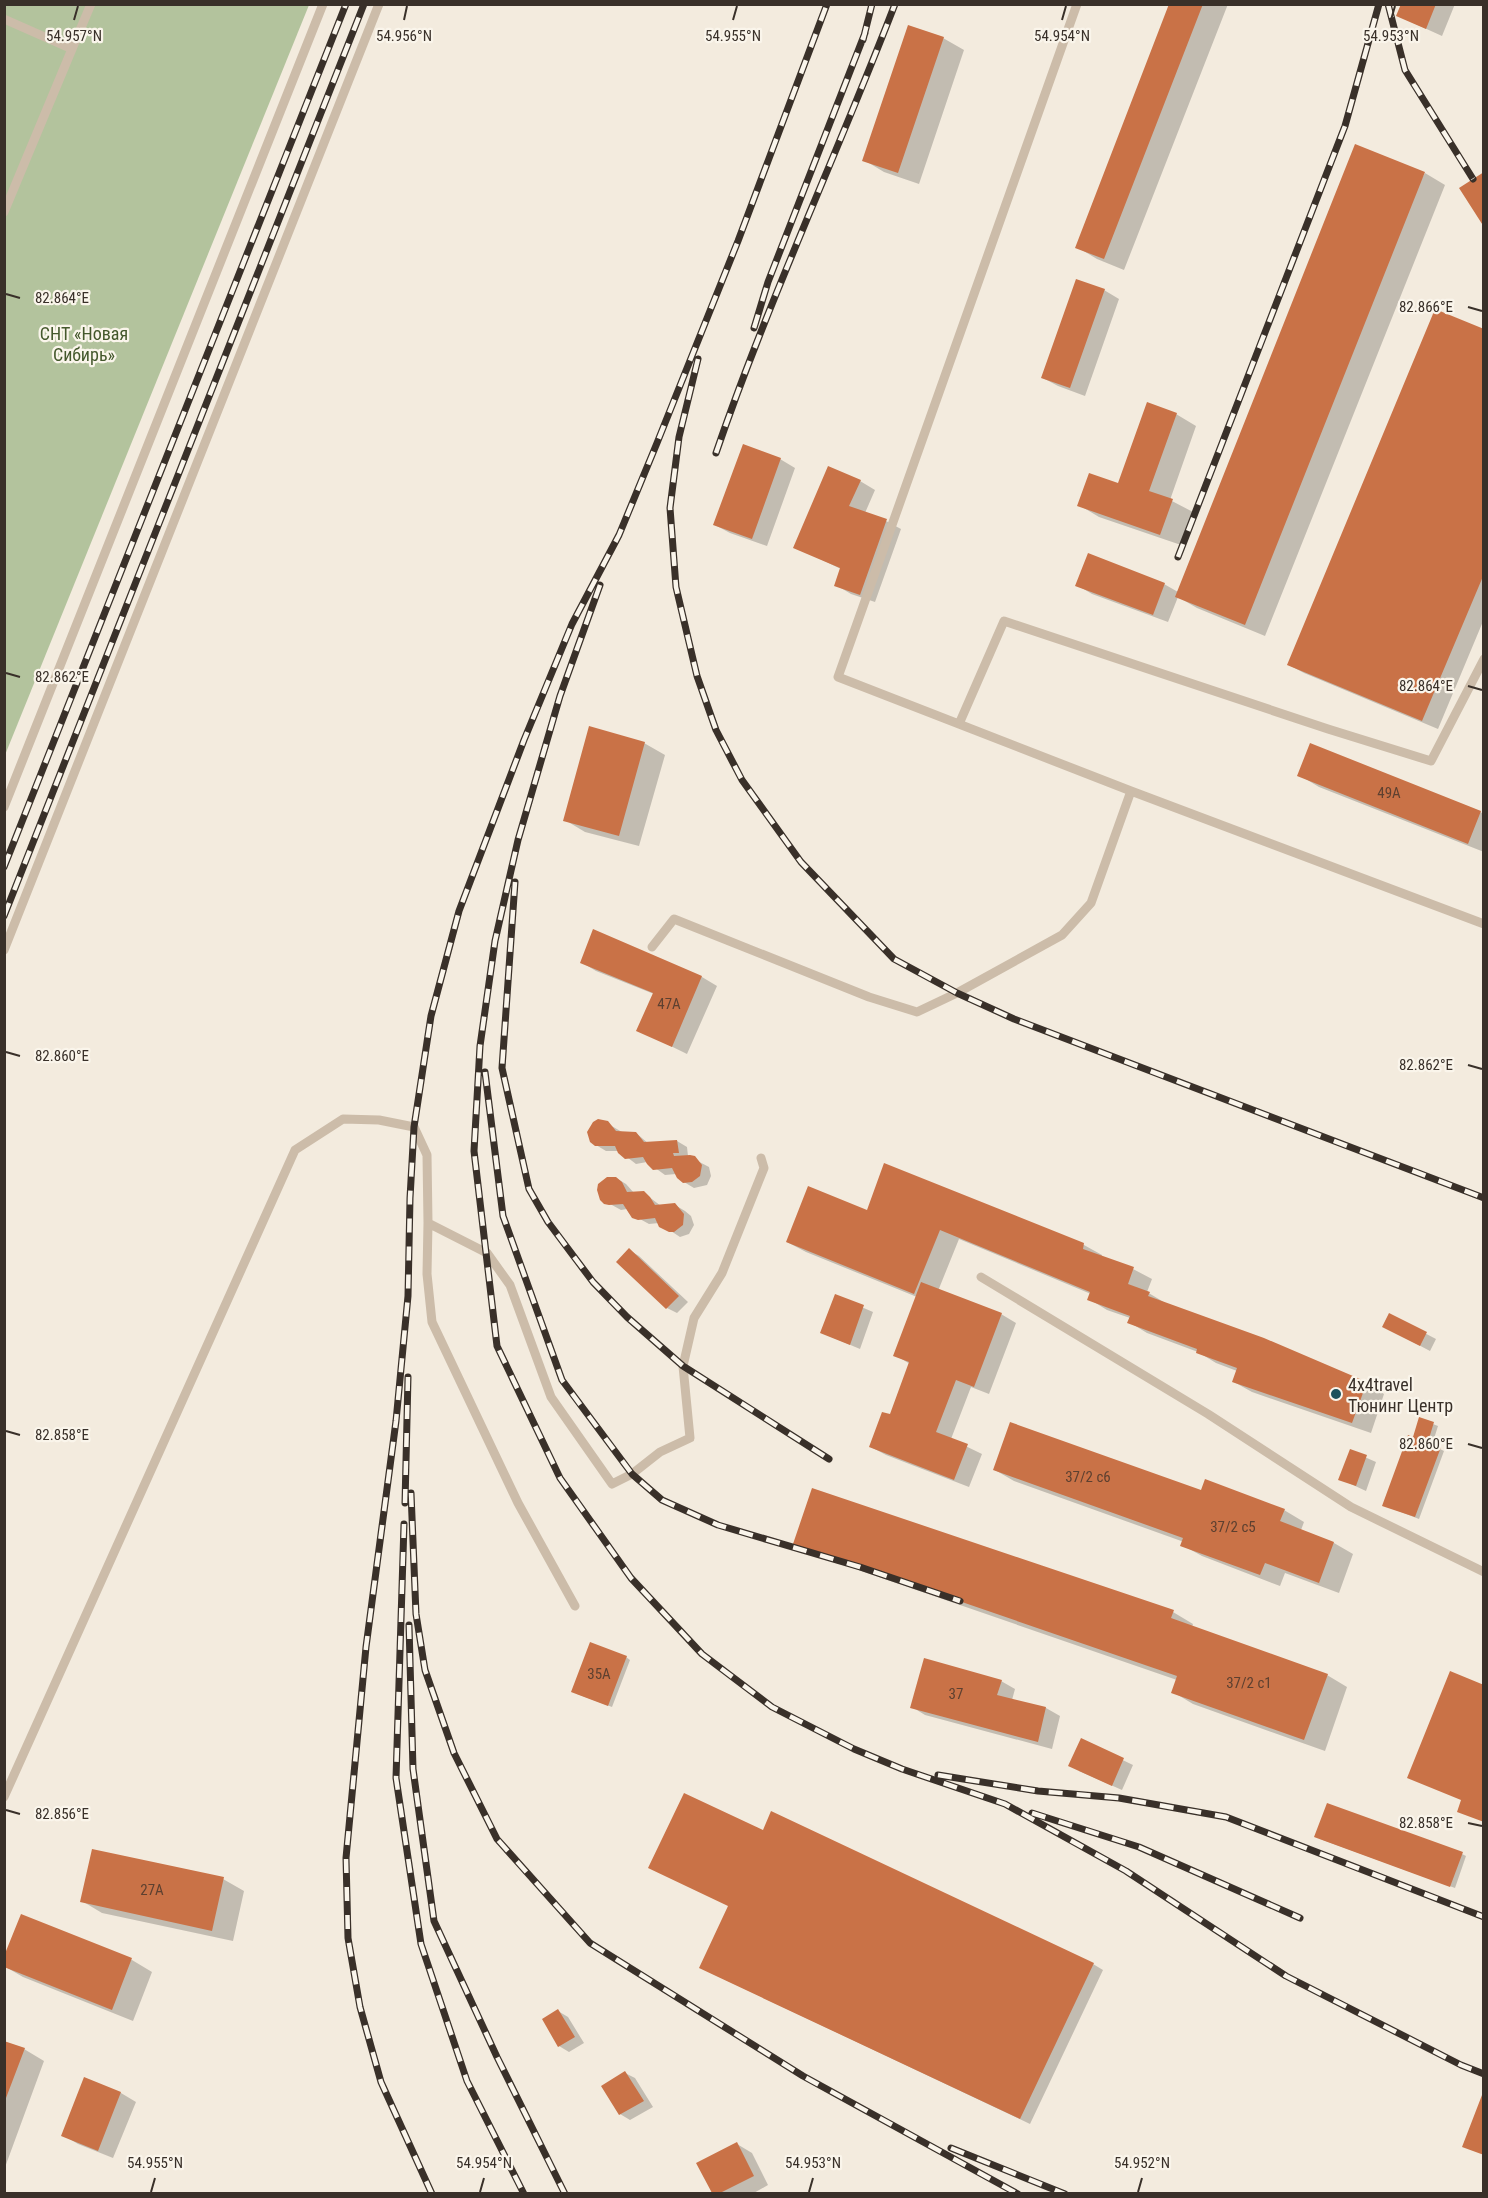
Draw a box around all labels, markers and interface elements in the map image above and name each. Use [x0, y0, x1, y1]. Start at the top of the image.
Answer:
text: 54.957°N [46, 27, 102, 45]
text: 54.956°N [376, 27, 432, 45]
text: 54.955°N [705, 27, 761, 45]
text: 54.954°N [1034, 27, 1090, 45]
text: 54.953°N [1363, 27, 1419, 45]
text: 82.864°E [35, 289, 89, 307]
text: 82.866°E [1399, 298, 1453, 316]
park label: СНТ «Новая Сибирь» [40, 323, 128, 365]
text: 82.862°E [35, 668, 89, 686]
text: 82.864°E [1399, 677, 1453, 695]
house number: 49А [1377, 784, 1401, 802]
house number: 47А [657, 995, 681, 1013]
text: 82.860°E [35, 1047, 89, 1065]
text: 82.862°E [1399, 1056, 1453, 1074]
place label: 4x4travel Тюнинг Центр [1348, 1374, 1453, 1416]
marker: 4x4travel Тюнинг Центр [1329, 1387, 1343, 1401]
text: 82.858°E [35, 1426, 89, 1444]
text: 82.860°E [1399, 1435, 1453, 1453]
house number: 37/2 с6 [1065, 1468, 1111, 1486]
house number: 37/2 с5 [1210, 1518, 1256, 1536]
house number: 35А [587, 1665, 611, 1683]
house number: 37/2 с1 [1226, 1674, 1272, 1692]
house number: 37 [949, 1685, 963, 1703]
text: 82.856°E [35, 1805, 89, 1823]
text: 82.858°E [1399, 1814, 1453, 1832]
house number: 27А [140, 1881, 164, 1899]
text: 54.955°N [127, 2154, 183, 2172]
text: 54.954°N [456, 2154, 512, 2172]
text: 54.953°N [785, 2154, 841, 2172]
text: 54.952°N [1114, 2154, 1170, 2172]

